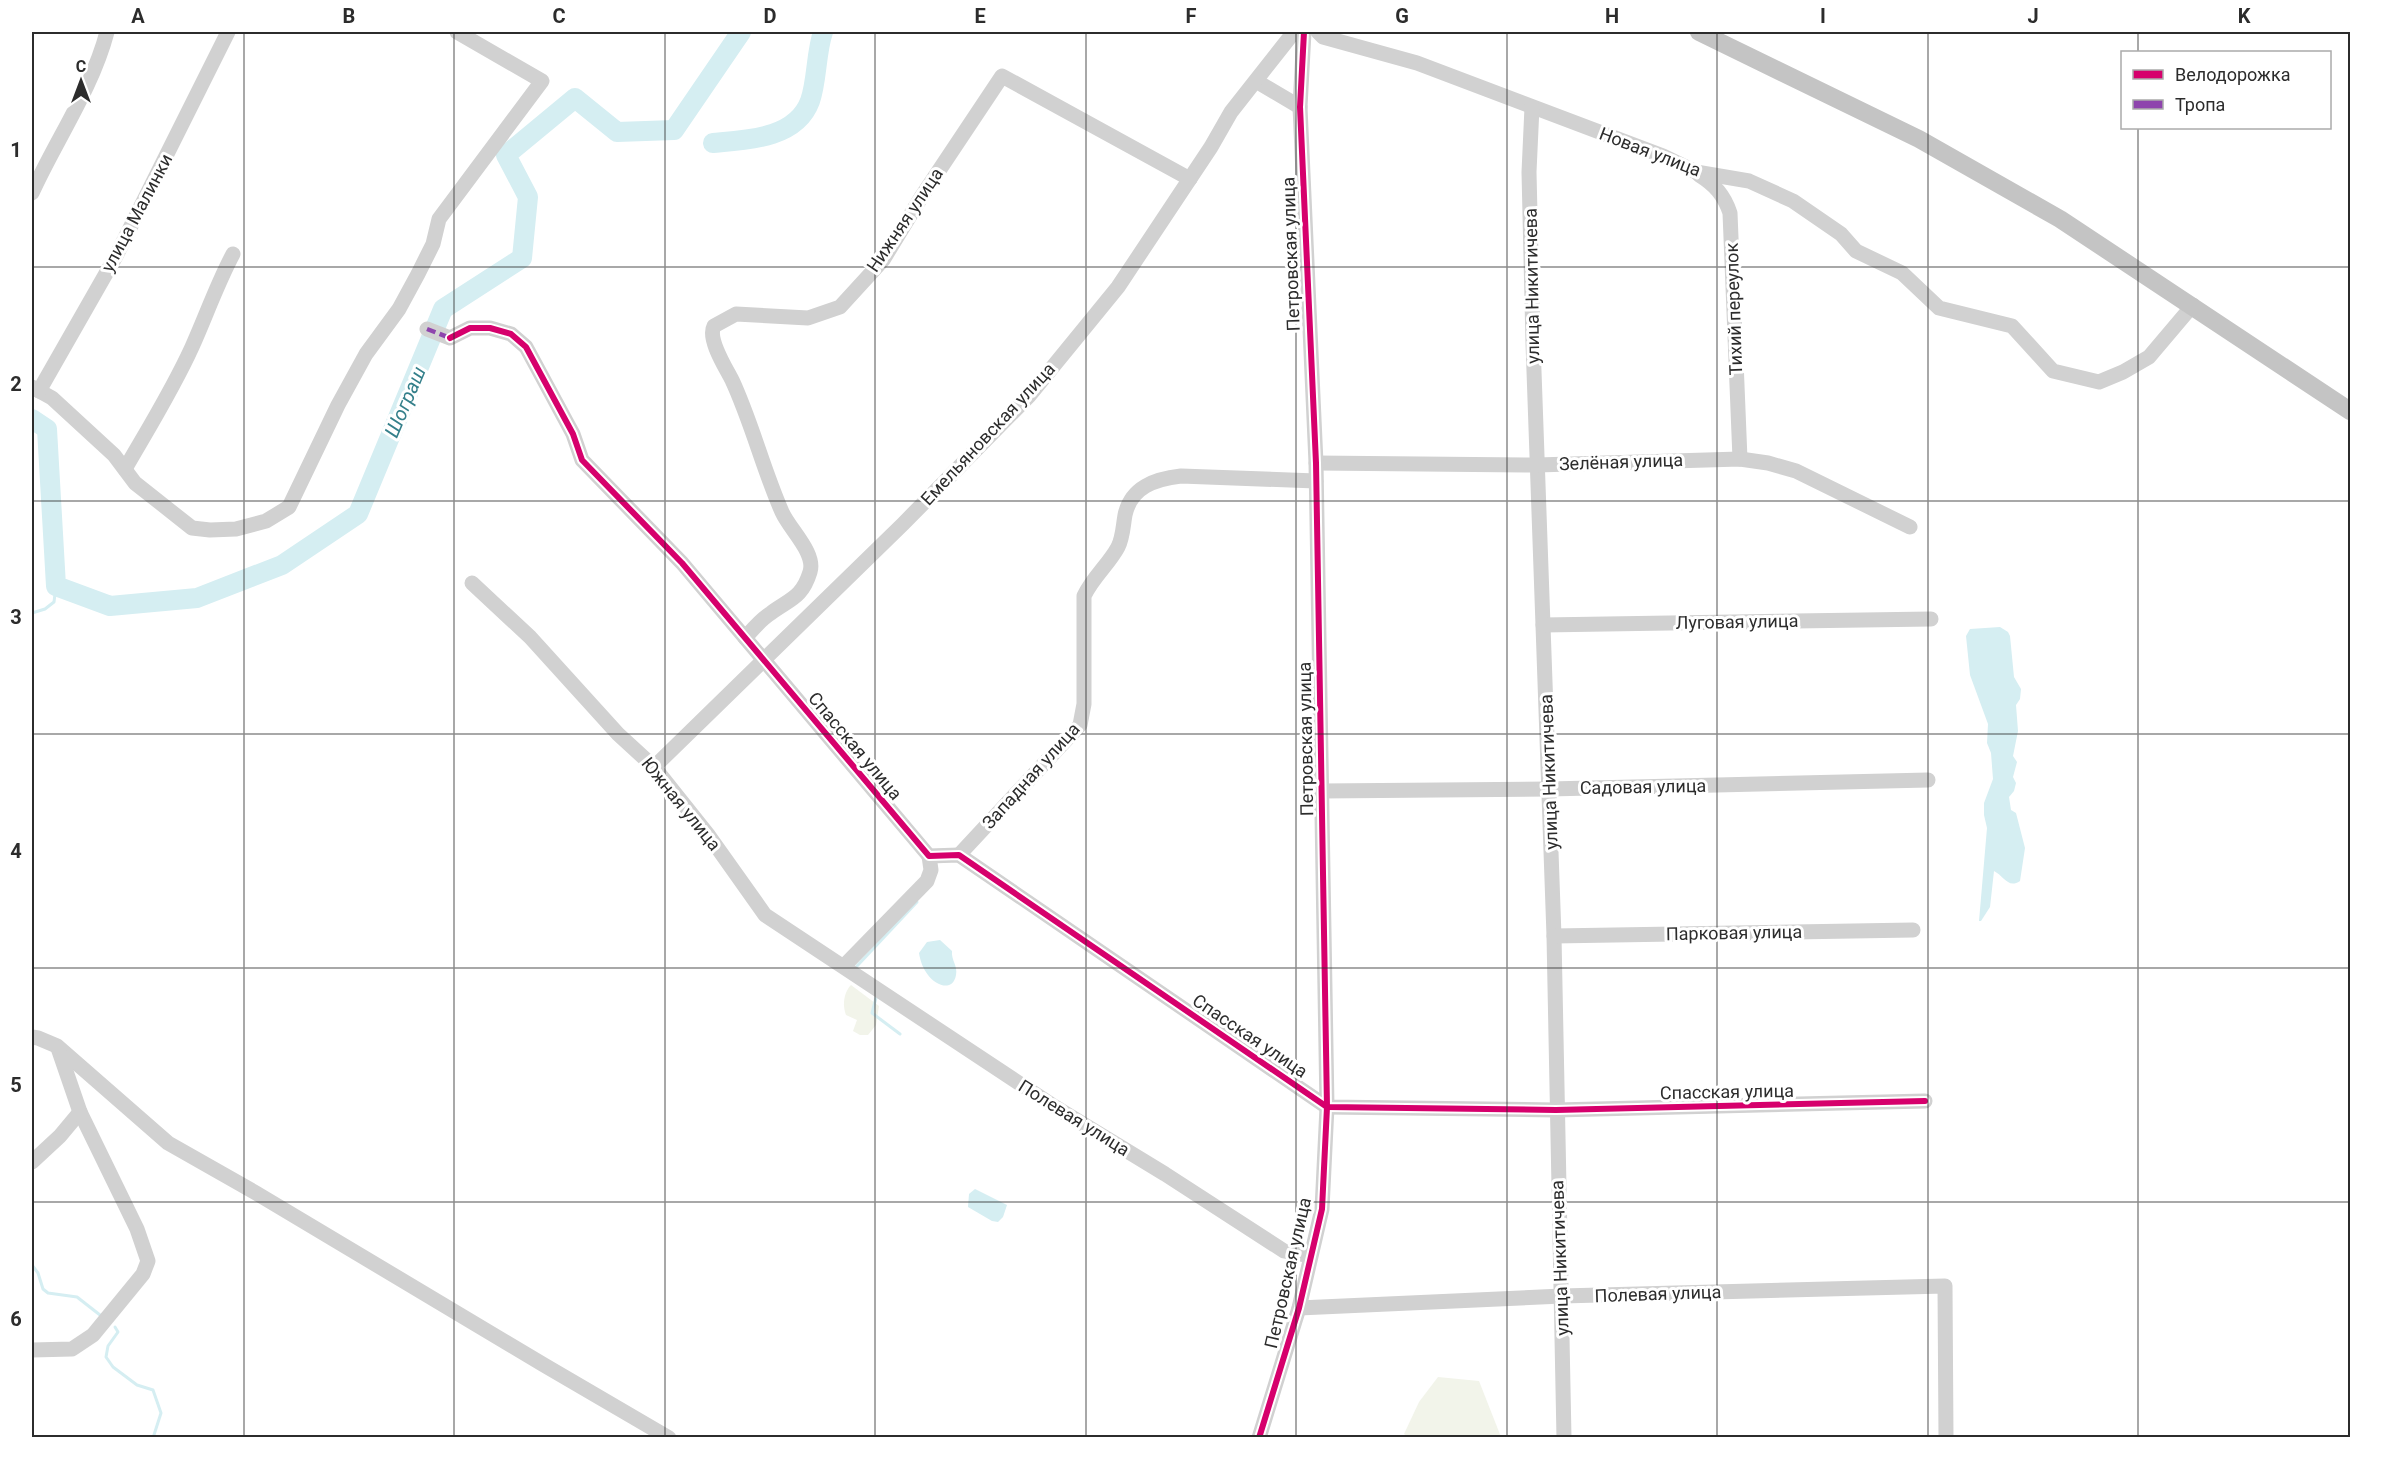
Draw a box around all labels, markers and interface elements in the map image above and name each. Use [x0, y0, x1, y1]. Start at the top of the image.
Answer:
text: A [131, 4, 145, 28]
text: B [343, 4, 355, 28]
text: C [552, 4, 566, 28]
text: D [764, 4, 777, 28]
text: E [974, 4, 986, 28]
text: F [1186, 4, 1197, 28]
text: G [1395, 4, 1409, 28]
text: H [1605, 4, 1619, 28]
text: I [1820, 4, 1826, 28]
text: J [2027, 4, 2039, 28]
text: K [2238, 4, 2251, 28]
north arrow [51, 51, 111, 111]
legend [2121, 51, 2331, 129]
text: С [76, 57, 86, 76]
text: Велодорожка [2175, 64, 2290, 85]
text: Тропа [2175, 94, 2225, 115]
street label: Новая улица [1596, 123, 1704, 181]
text: 1 [10, 138, 22, 162]
street label: улица Малинки [97, 150, 177, 275]
street label: Нижняя улица [862, 164, 947, 276]
street label: Петровская улица [1277, 177, 1304, 331]
street label: улица Никитичева [1520, 208, 1543, 364]
street label: Тихий переулок [1721, 242, 1746, 376]
street label: Емельяновская улица [916, 358, 1059, 509]
water label: Шограш [379, 363, 431, 441]
text: 2 [10, 372, 22, 396]
street label: Зелёная улица [1559, 449, 1683, 474]
text: 3 [10, 605, 22, 629]
street label: Луговая улица [1675, 610, 1799, 633]
street label: Петровская улица [1294, 662, 1317, 816]
street label: Спасская улица [804, 688, 906, 804]
street label: улица Никитичева [1535, 694, 1562, 850]
street label: Западная улица [978, 718, 1084, 833]
street label: Южная улица [637, 753, 725, 855]
street label: Садовая улица [1580, 775, 1706, 798]
text: 4 [10, 839, 22, 863]
street label: Парковая улица [1666, 921, 1802, 944]
street label: Спасская улица [1189, 989, 1312, 1082]
text: 5 [10, 1073, 22, 1097]
street label: Полевая улица [1015, 1075, 1134, 1160]
street label: Спасская улица [1660, 1080, 1794, 1103]
street label: улица Никитичева [1546, 1180, 1573, 1336]
street label: Петровская улица [1260, 1195, 1315, 1350]
street label: Полевая улица [1594, 1281, 1722, 1306]
text: 6 [10, 1307, 22, 1331]

